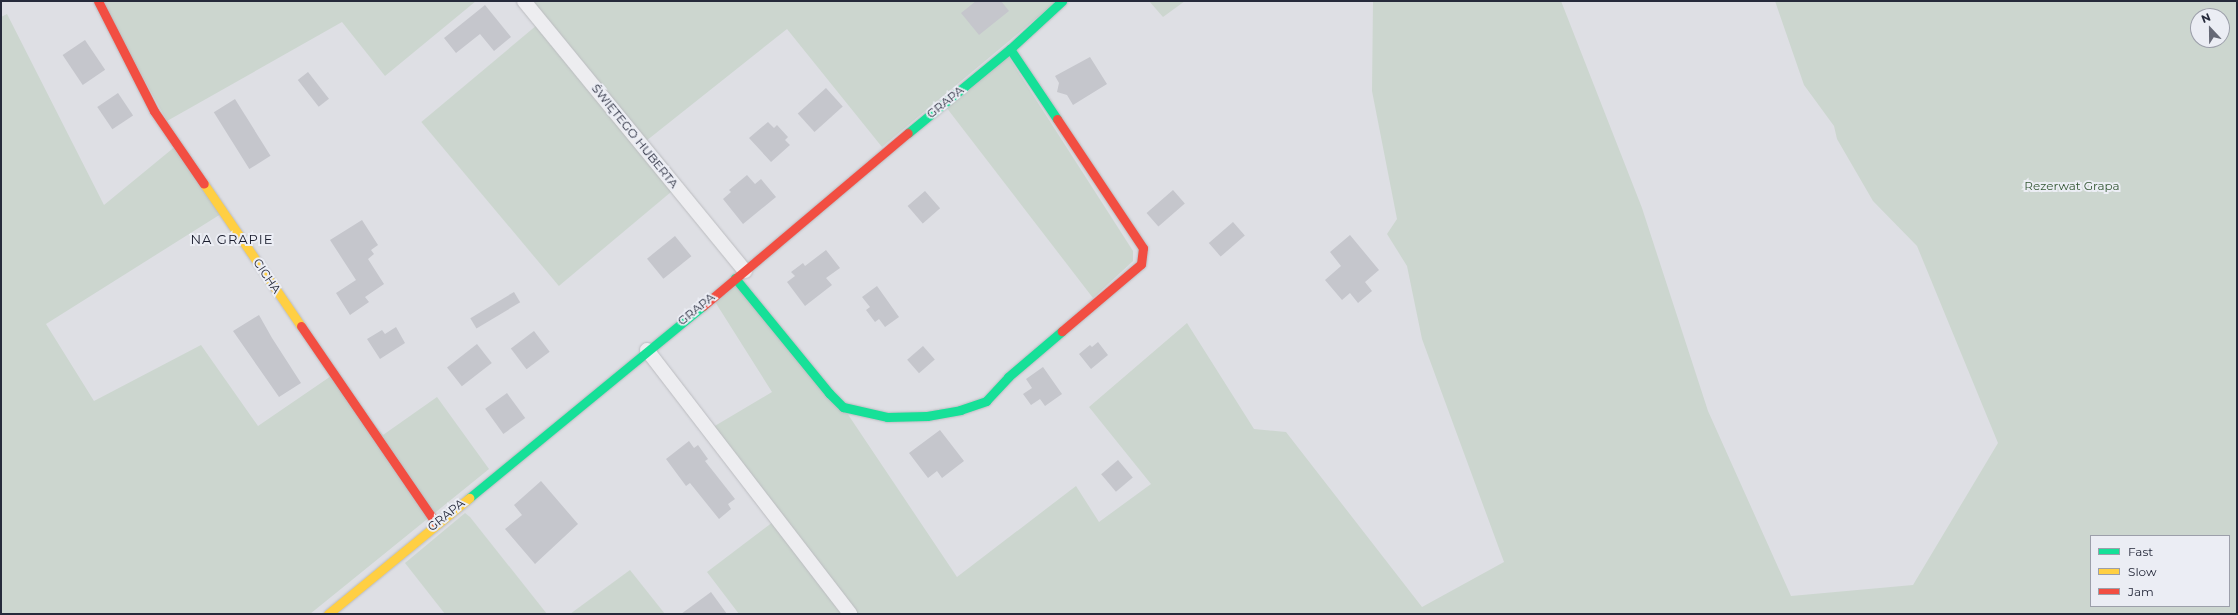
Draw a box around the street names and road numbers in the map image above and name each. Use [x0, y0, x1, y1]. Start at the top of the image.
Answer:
street label: ŚWIĘTEGO HUBERTA [589, 81, 681, 191]
street label: GRAPA [924, 83, 966, 121]
street label: CICHA [250, 256, 284, 296]
street label: GRAPA [675, 290, 717, 328]
street label: GRAPA [425, 496, 467, 534]

